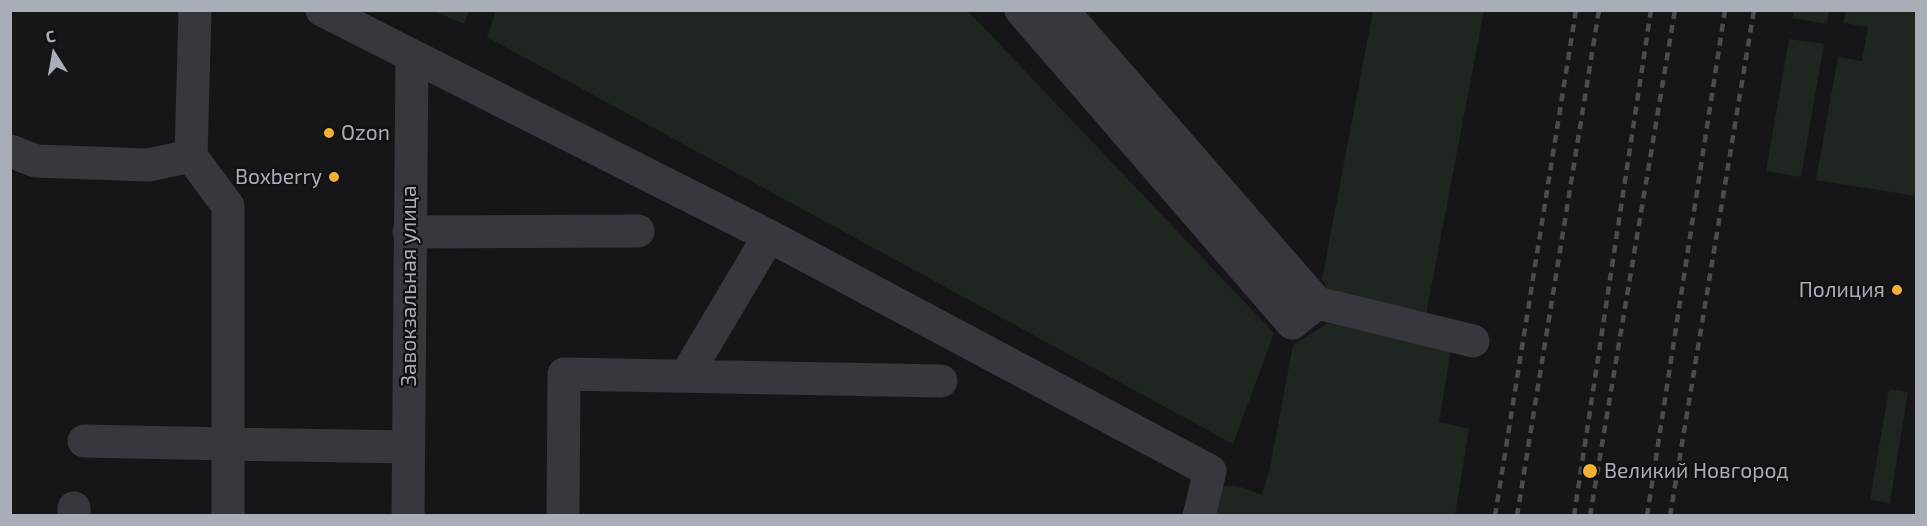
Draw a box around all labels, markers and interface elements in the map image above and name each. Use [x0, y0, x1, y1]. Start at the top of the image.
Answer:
north arrow [24, 24, 84, 84]
text: С [44, 26, 57, 46]
place label: Ozon [341, 120, 390, 146]
marker: Ozon [322, 126, 336, 140]
place label: Boxberry [235, 164, 322, 190]
marker: Boxberry [327, 170, 341, 184]
street label: Завокзальная улица [396, 185, 422, 387]
place label: Полиция [1799, 277, 1885, 303]
marker: Полиция [1890, 283, 1904, 297]
place label: Великий Новгород [1604, 458, 1789, 484]
marker: Великий Новгород [1581, 462, 1599, 480]

